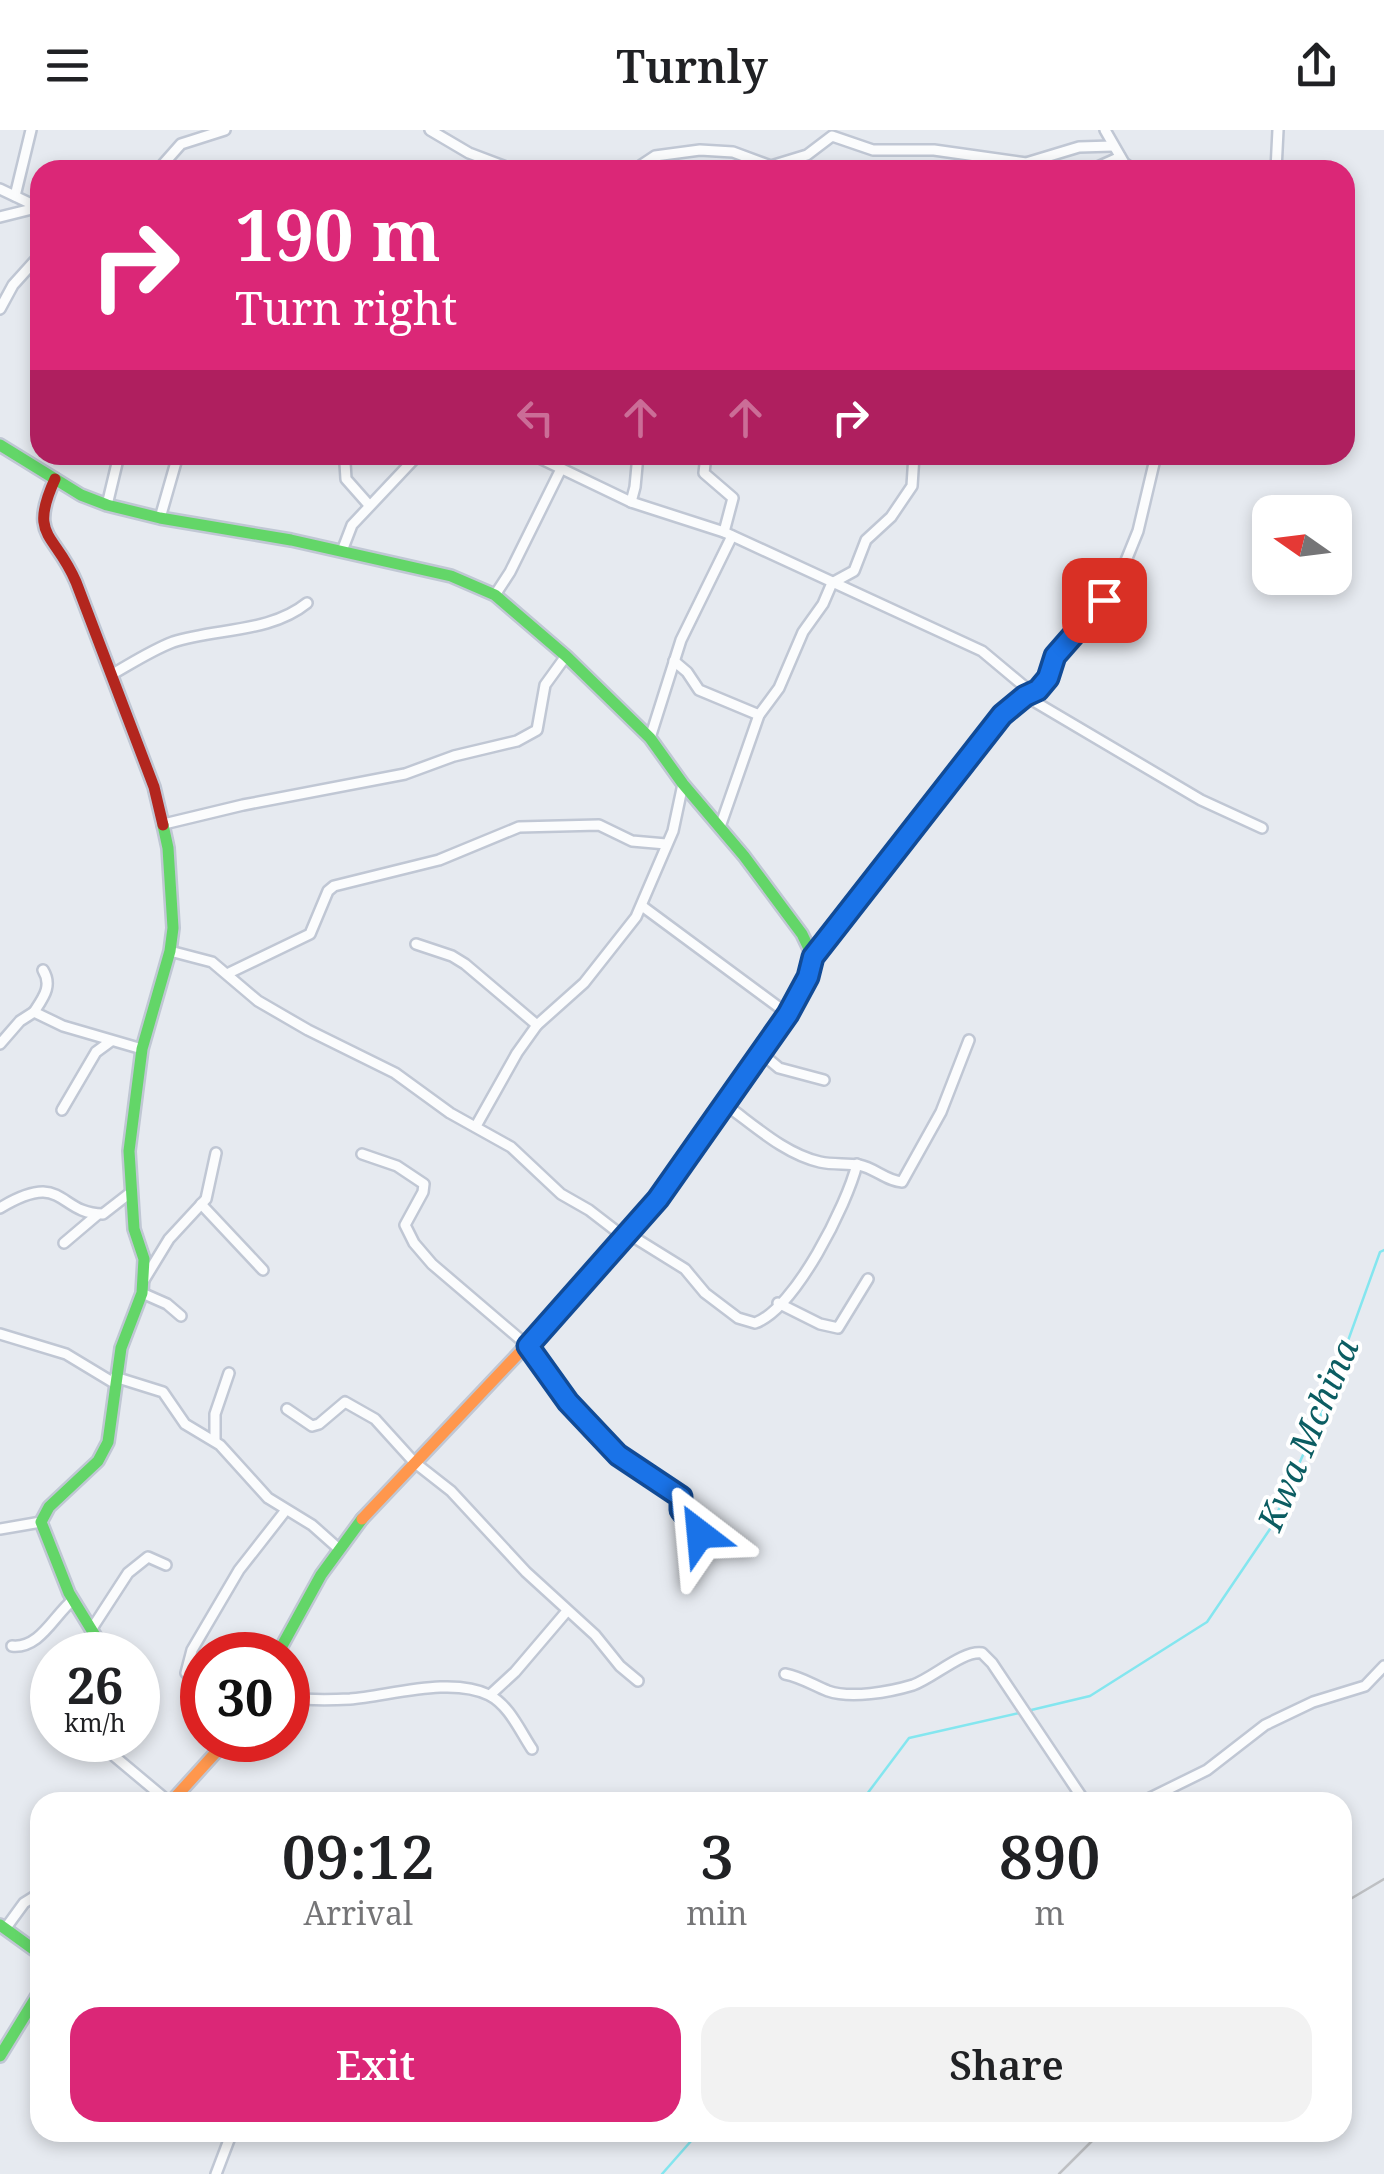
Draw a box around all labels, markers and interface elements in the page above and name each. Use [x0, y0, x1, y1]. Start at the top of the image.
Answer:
text: Turnly [616, 35, 768, 96]
icon: menu [40, 38, 95, 93]
icon: share [1289, 38, 1344, 93]
text: 190 m [235, 186, 441, 282]
icon: right [70, 200, 200, 330]
text: Turn right [235, 277, 457, 338]
icon: left [508, 390, 563, 445]
icon: ahead [613, 390, 668, 445]
icon: ahead [718, 390, 773, 445]
icon: right [823, 390, 878, 445]
north arrow [1252, 495, 1352, 595]
map controls [1252, 495, 1352, 595]
pin [1062, 558, 1147, 643]
icon: arrive [1077, 573, 1132, 628]
water label: Kwa Mchina [1245, 1330, 1369, 1538]
position arrow [648, 1482, 752, 1586]
speed limit sign: 30 [180, 1632, 310, 1762]
text: 26 [67, 1651, 123, 1719]
text: km/h [64, 1705, 126, 1739]
text: 09:12 [282, 1815, 435, 1897]
text: 3 [700, 1815, 734, 1897]
text: 890 [999, 1815, 1100, 1897]
text: Arrival [303, 1891, 413, 1934]
text: min [686, 1891, 747, 1934]
text: m [1035, 1891, 1065, 1934]
button: Exit [70, 2007, 681, 2122]
button: Share [701, 2007, 1312, 2122]

